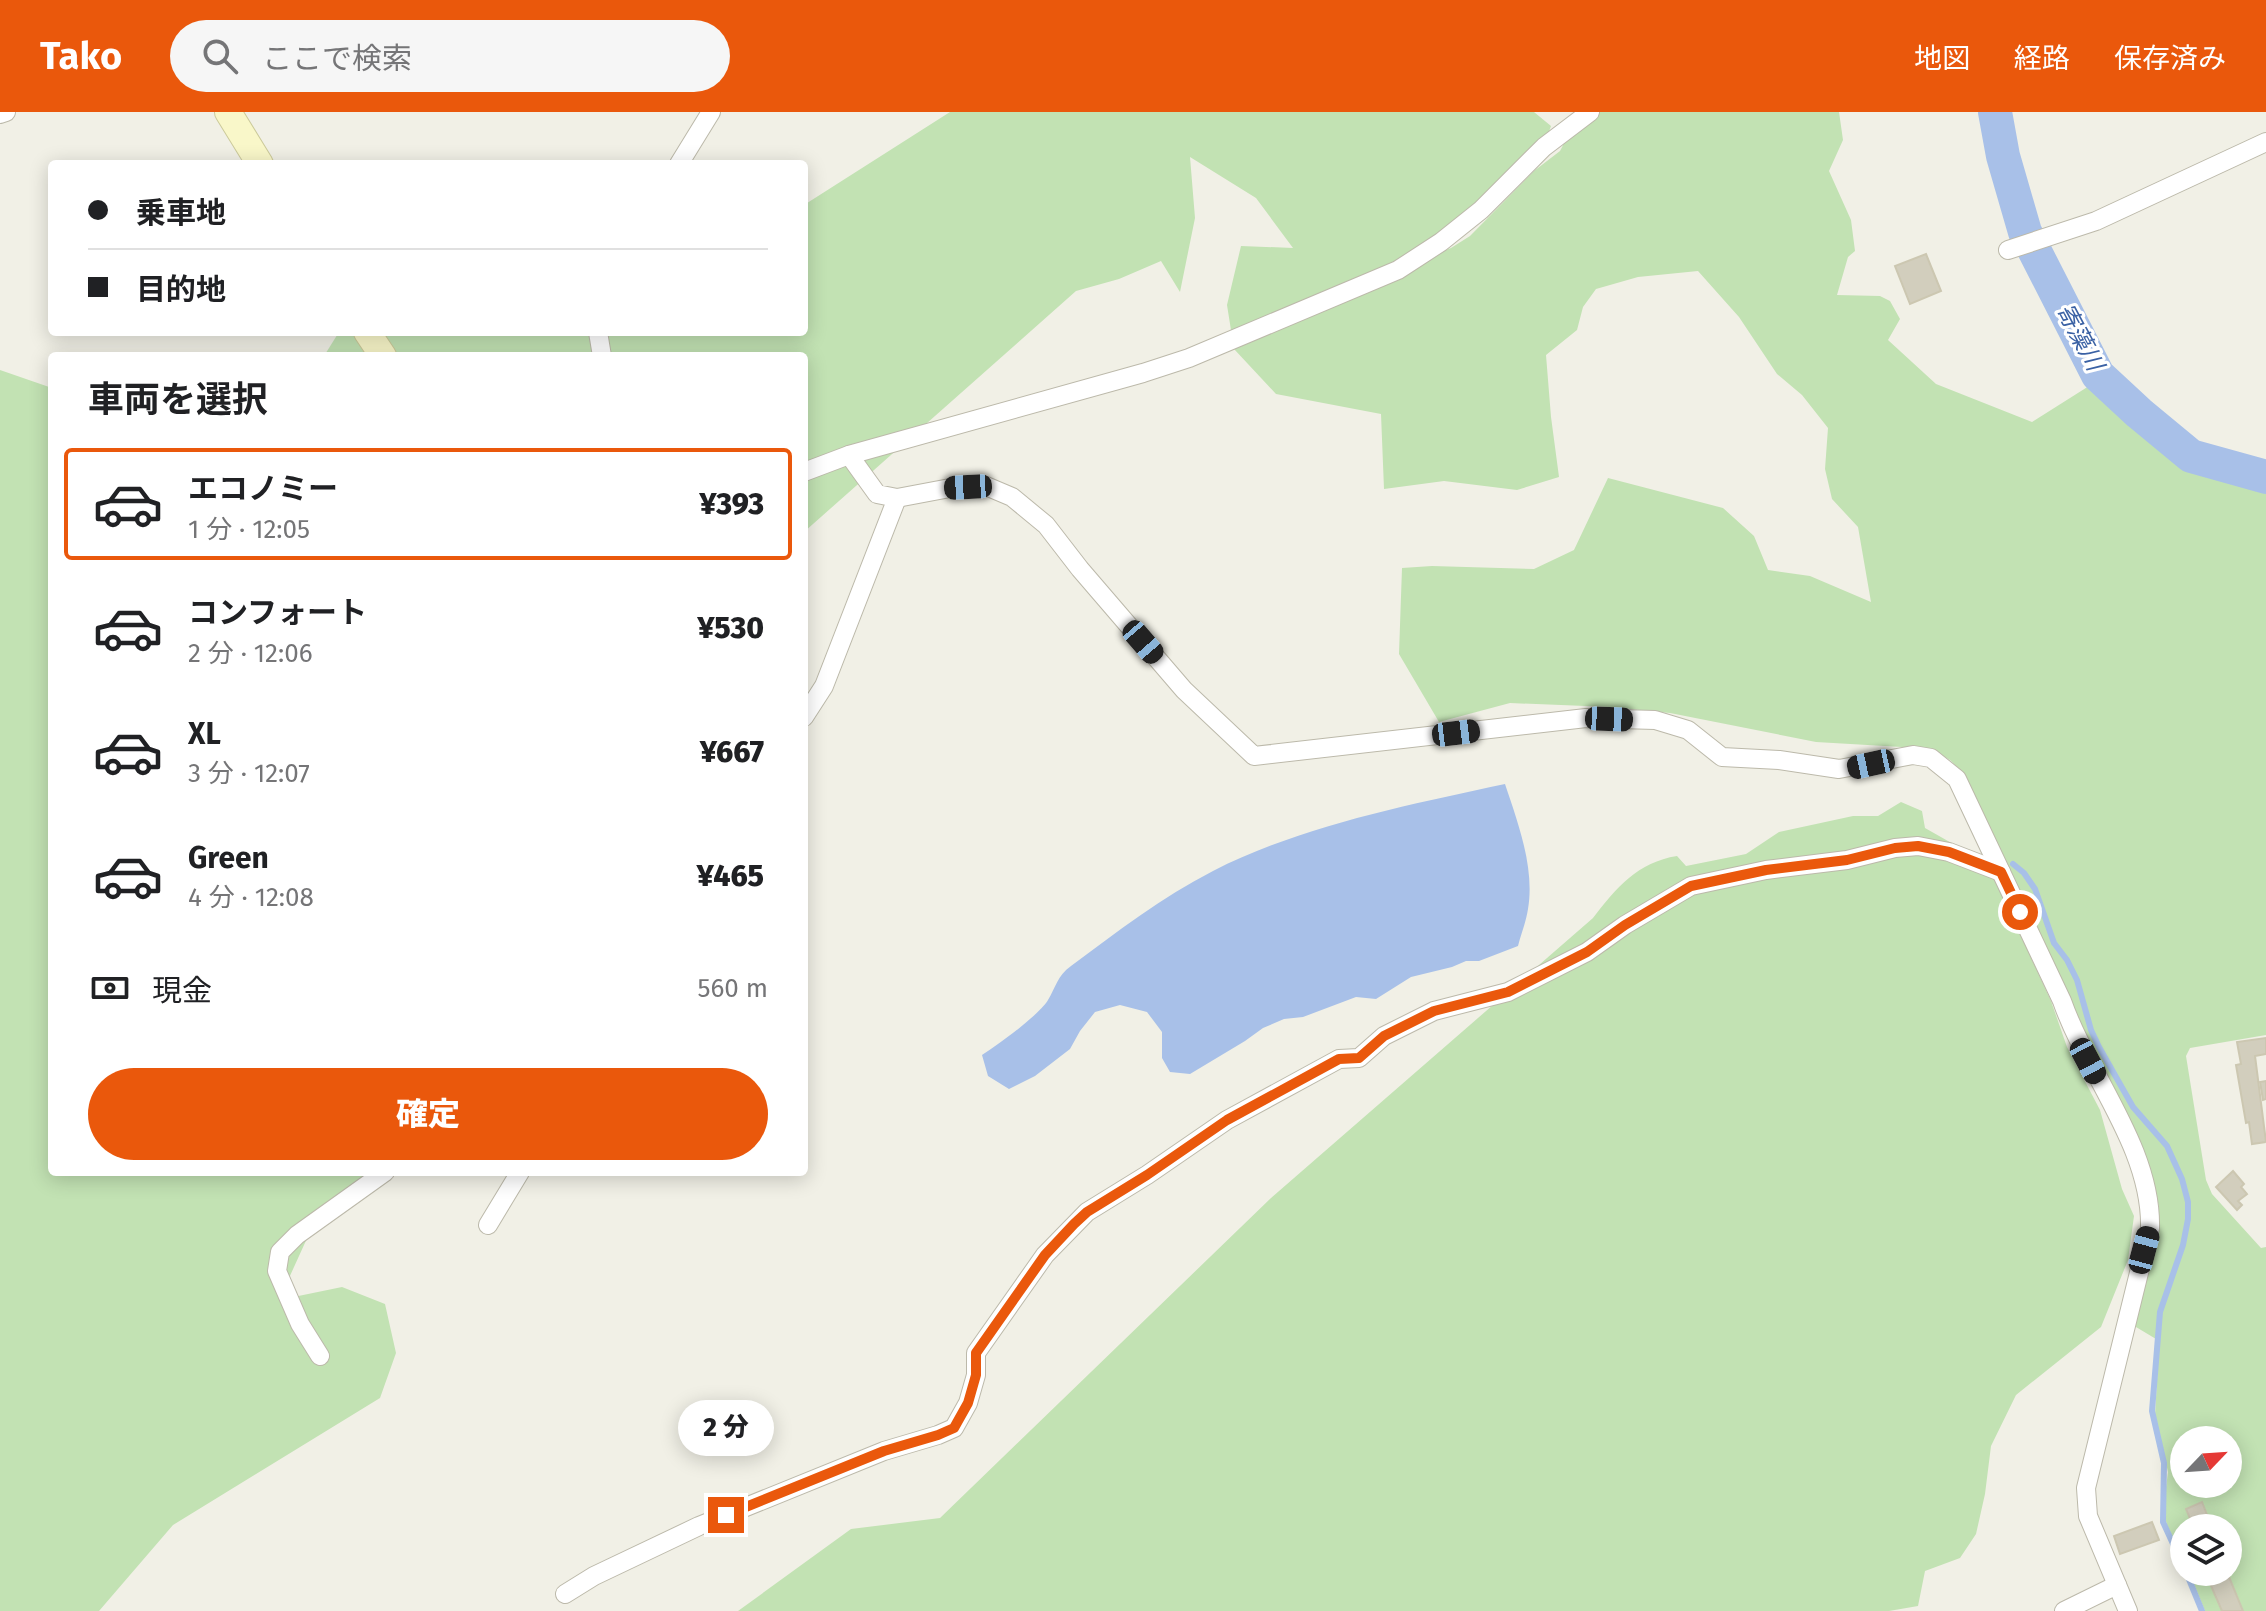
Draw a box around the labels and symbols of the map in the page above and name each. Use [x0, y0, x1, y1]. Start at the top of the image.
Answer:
water label: 寄藻川 [2051, 299, 2111, 378]
car [943, 474, 993, 500]
car [1118, 616, 1168, 668]
car [1585, 706, 1633, 732]
car [1431, 718, 1481, 748]
car [1845, 747, 1897, 781]
route start [2002, 894, 2038, 930]
car [2066, 1034, 2110, 1088]
car [2126, 1224, 2162, 1276]
callout: 2 分 [678, 1399, 774, 1455]
north arrow [2170, 1426, 2242, 1498]
route end [708, 1497, 744, 1533]

